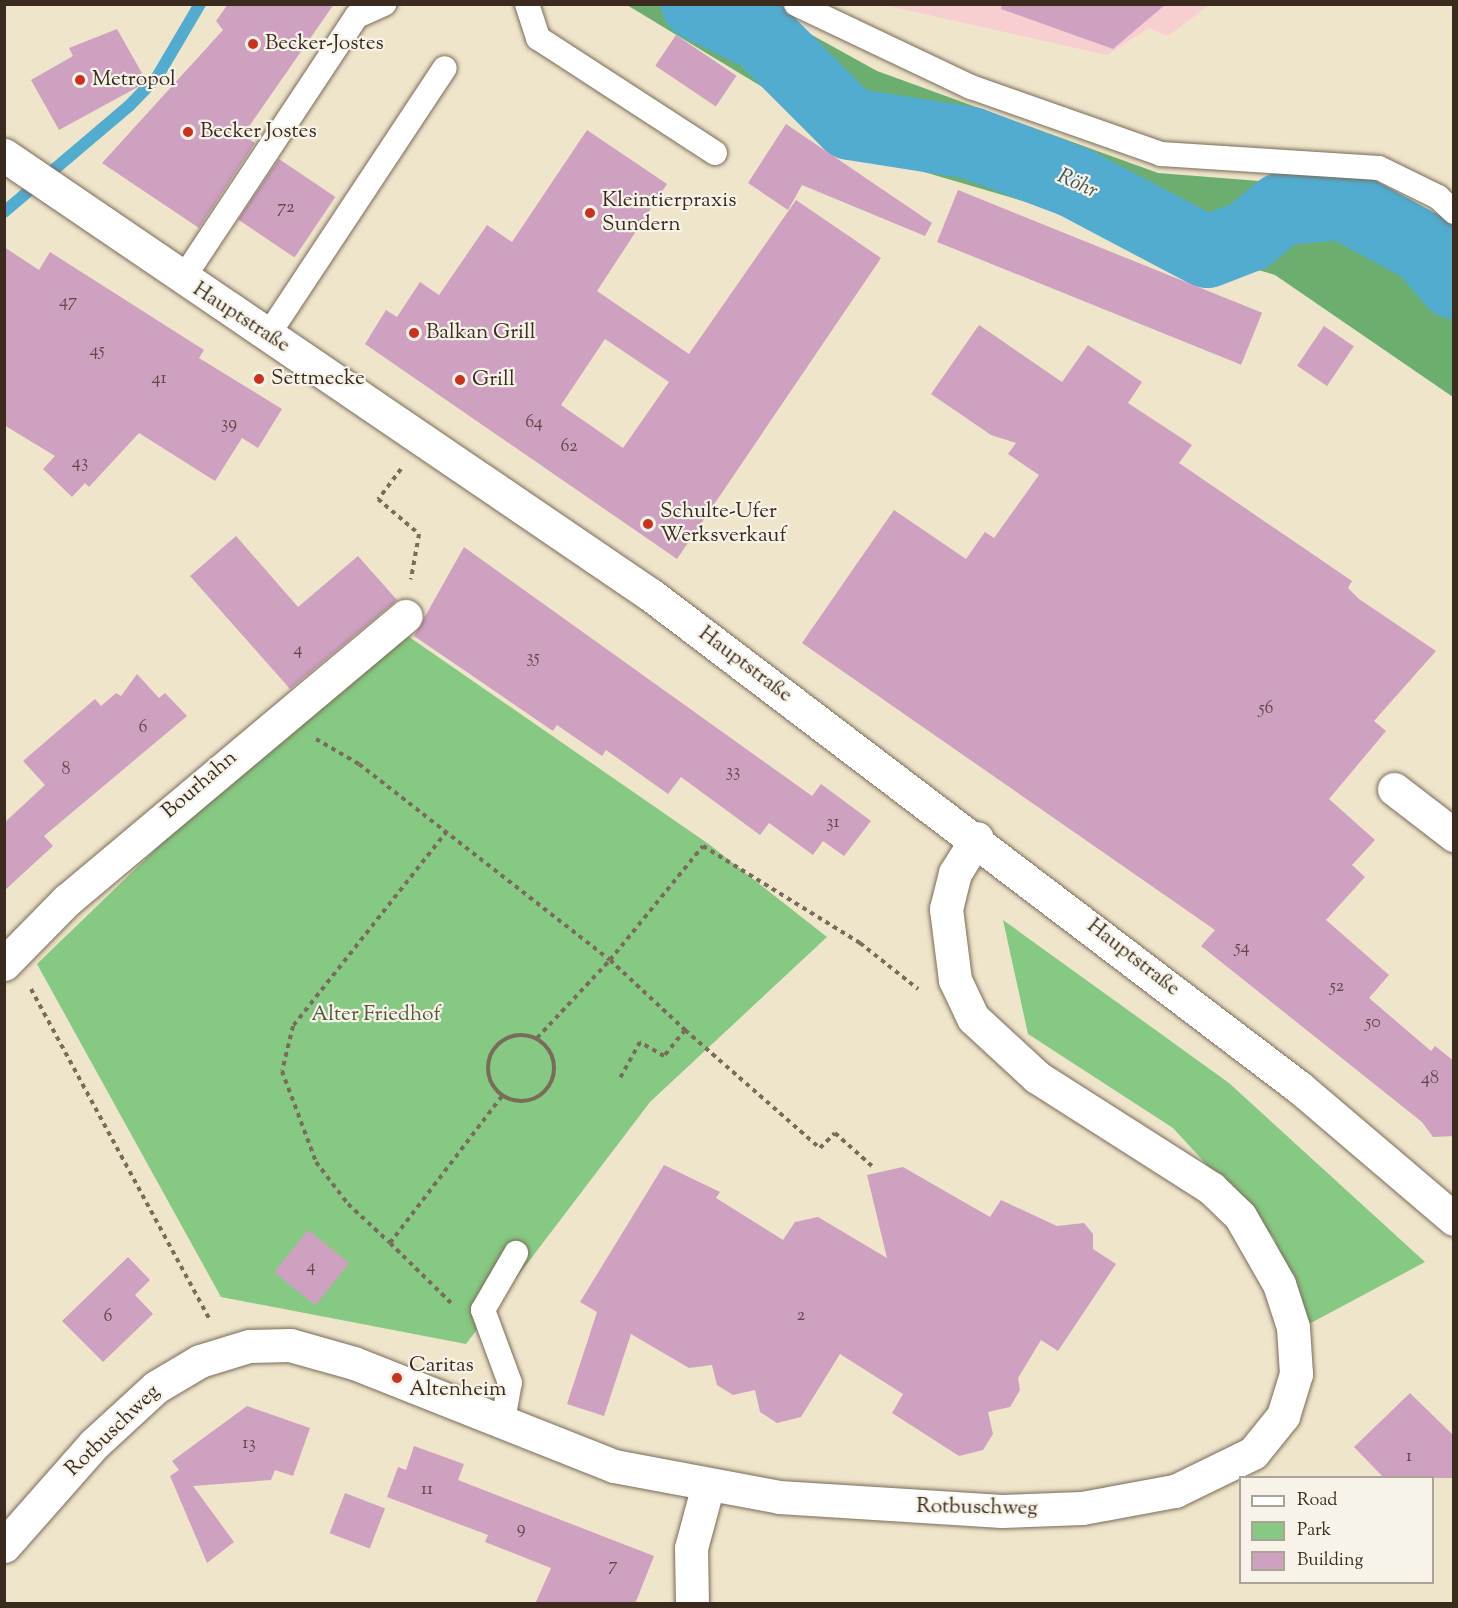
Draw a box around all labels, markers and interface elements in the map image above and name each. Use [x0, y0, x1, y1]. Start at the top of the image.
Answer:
place label: Becker-Jostes [265, 31, 384, 57]
marker: Becker-Jostes [246, 37, 260, 51]
place label: Metropol [92, 67, 176, 93]
marker: Metropol [73, 73, 87, 87]
place label: Becker Jostes [200, 119, 317, 145]
marker: Becker Jostes [181, 125, 195, 139]
water label: Röhr [1053, 164, 1101, 206]
place label: Kleintierpraxis Sundern [602, 188, 736, 238]
house number: 72 [277, 197, 295, 219]
marker: Kleintierpraxis Sundern [583, 206, 597, 220]
street label: Hauptstraße [188, 277, 294, 359]
house number: 47 [59, 291, 77, 313]
place label: Balkan Grill [426, 320, 536, 346]
marker: Balkan Grill [407, 326, 421, 340]
house number: 45 [89, 340, 105, 362]
place label: Settmecke [271, 366, 365, 392]
place label: Grill [472, 367, 515, 393]
house number: 41 [151, 368, 167, 390]
marker: Settmecke [252, 372, 266, 386]
marker: Grill [453, 373, 467, 387]
house number: 64 [525, 412, 543, 434]
house number: 39 [221, 413, 237, 435]
house number: 62 [560, 436, 578, 458]
house number: 43 [72, 452, 88, 474]
place label: Schulte-Ufer Werksverkauf [660, 499, 787, 549]
marker: Schulte-Ufer Werksverkauf [641, 517, 655, 531]
street label: Hauptstraße [693, 622, 797, 708]
house number: 4 [293, 639, 303, 661]
house number: 35 [526, 647, 540, 669]
house number: 56 [1258, 698, 1274, 720]
house number: 6 [139, 717, 147, 739]
street label: Bourhahn [157, 746, 243, 824]
house number: 8 [62, 759, 70, 781]
house number: 33 [726, 761, 740, 783]
house number: 31 [826, 812, 840, 834]
street label: Hauptstraße [1082, 914, 1184, 1002]
house number: 54 [1234, 937, 1250, 959]
house number: 52 [1330, 976, 1344, 998]
park label: Alter Friedhof [311, 1002, 441, 1028]
house number: 50 [1365, 1012, 1381, 1034]
house number: 48 [1421, 1068, 1439, 1090]
house number: 4 [306, 1256, 316, 1278]
house number: 2 [797, 1305, 805, 1327]
house number: 6 [104, 1306, 112, 1328]
place label: Caritas Altenheim [409, 1353, 506, 1403]
marker: Caritas Altenheim [390, 1371, 404, 1385]
street label: Rotbuschweg [61, 1380, 165, 1482]
house number: 13 [242, 1433, 256, 1455]
house number: 1 [1406, 1446, 1412, 1468]
legend [1239, 1476, 1434, 1584]
house number: 11 [421, 1479, 433, 1501]
text: Road [1297, 1488, 1337, 1514]
street label: Rotbuschweg [916, 1494, 1038, 1522]
house number: 9 [517, 1518, 525, 1540]
text: Park [1297, 1518, 1331, 1544]
text: Building [1297, 1548, 1363, 1574]
house number: 7 [608, 1555, 618, 1577]

